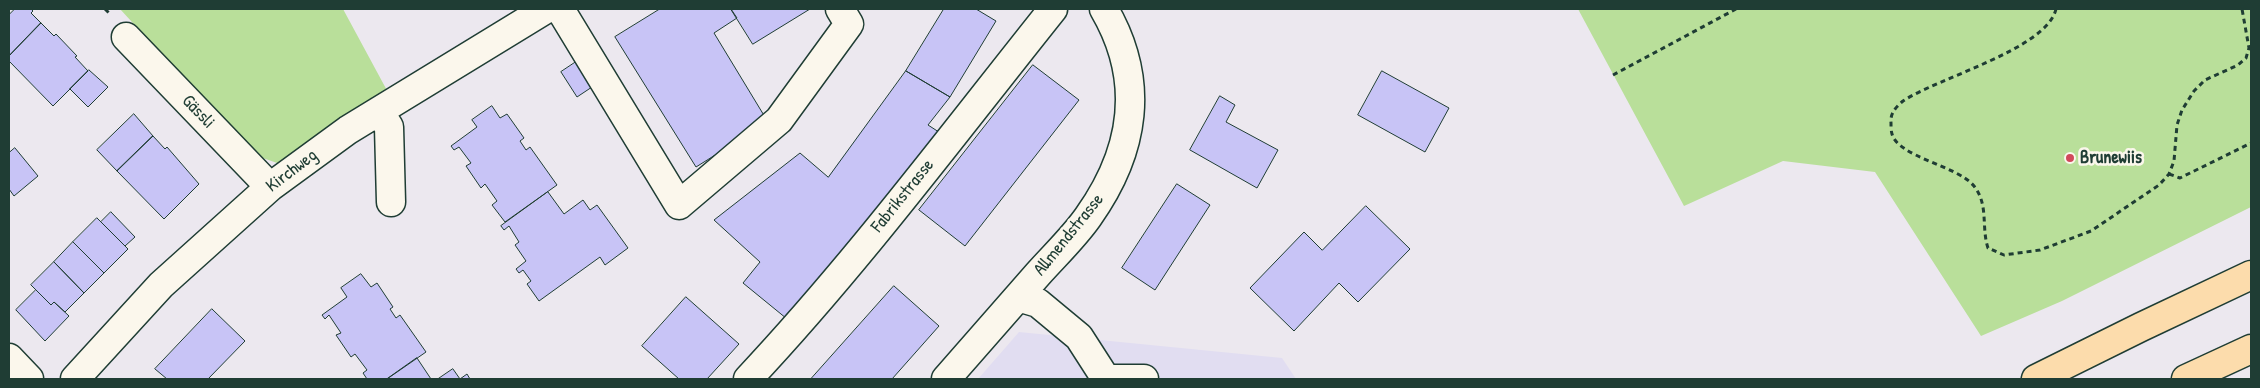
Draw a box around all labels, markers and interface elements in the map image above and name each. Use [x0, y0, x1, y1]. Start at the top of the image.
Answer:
street label: Gässli [177, 91, 219, 133]
street label: Kirchweg [262, 145, 322, 197]
place label: Brunewiis [2080, 147, 2142, 169]
marker: Brunewiis [2064, 152, 2076, 164]
street label: Fabrikstrasse [867, 155, 939, 237]
street label: Allmendstrasse [1029, 190, 1109, 280]

